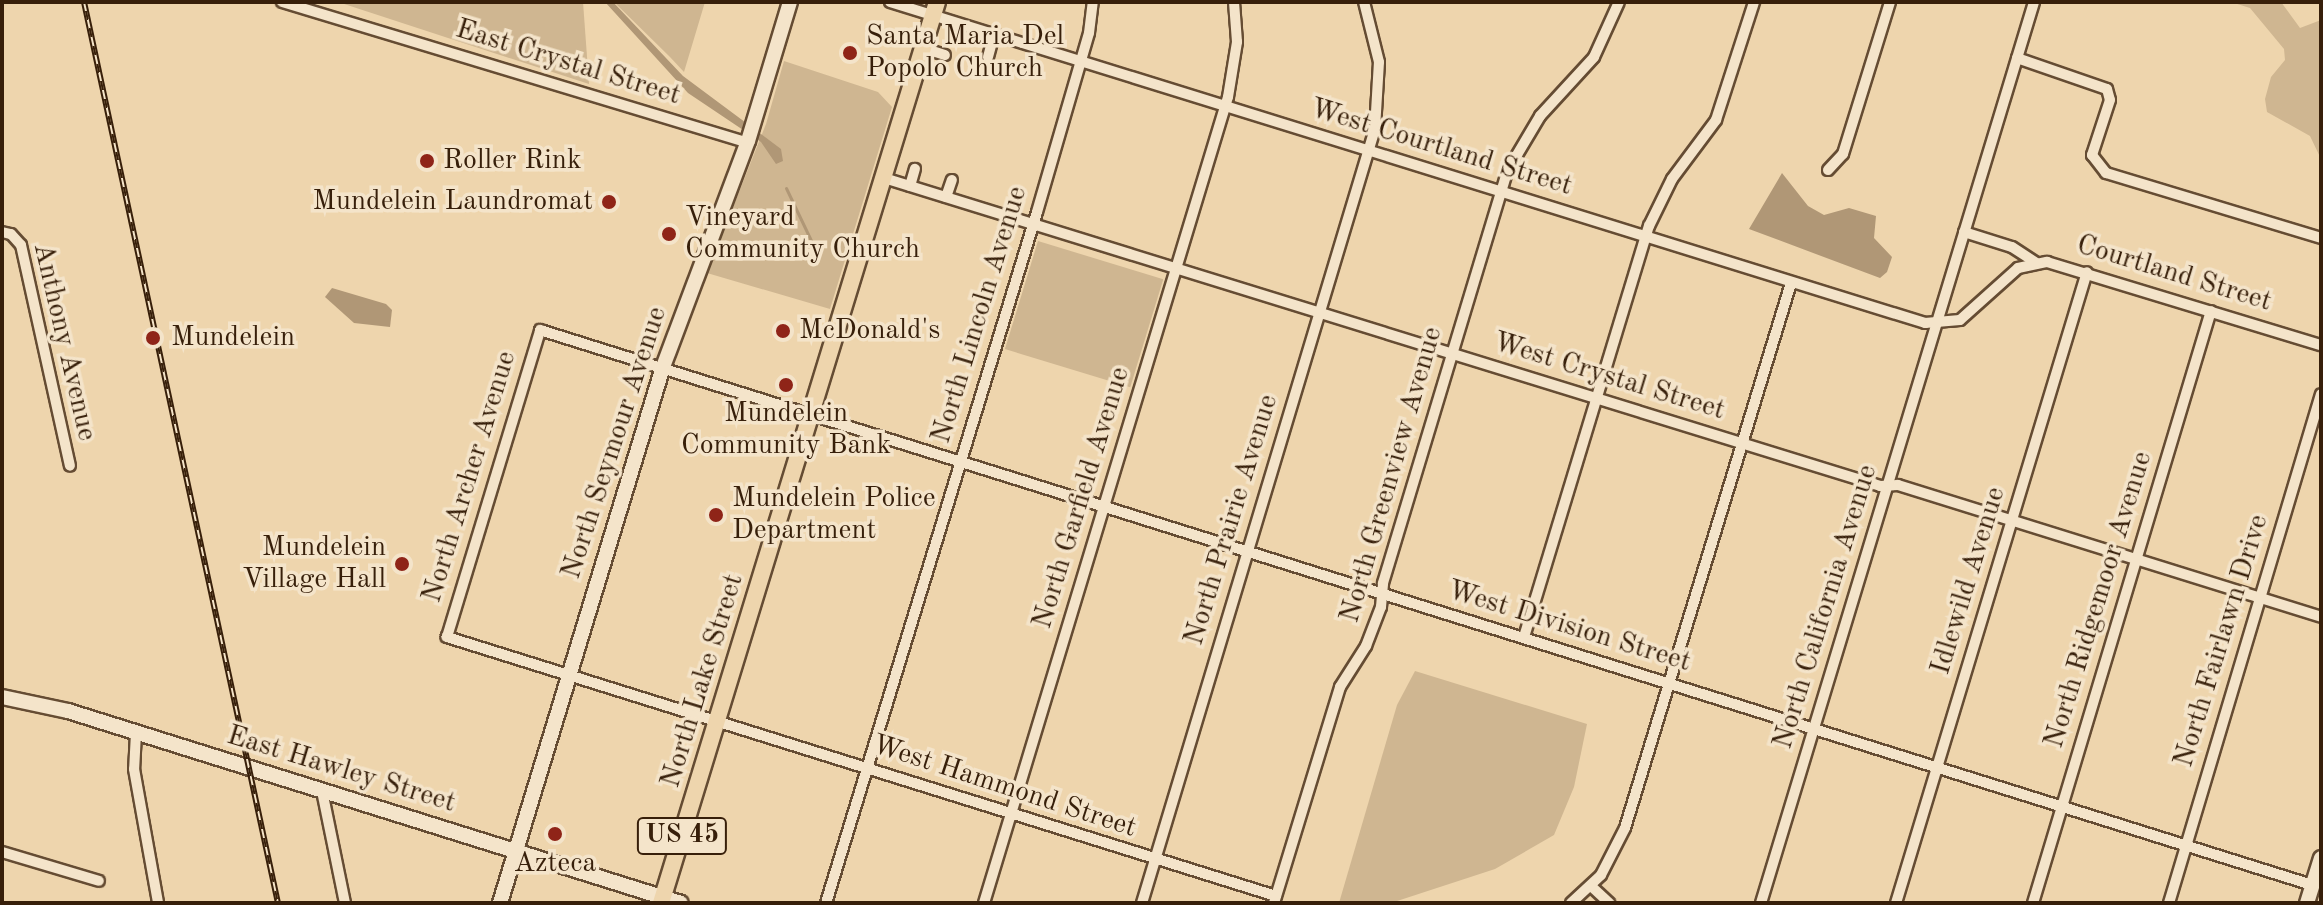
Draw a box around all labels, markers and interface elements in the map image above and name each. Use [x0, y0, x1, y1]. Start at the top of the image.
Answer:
street label: East Crystal Street [451, 13, 685, 113]
place label: Santa Maria Del Popolo Church [866, 20, 1064, 86]
marker: Santa Maria Del Popolo Church [841, 44, 859, 62]
street label: West Courtland Street [1306, 92, 1576, 204]
place label: Roller Rink [443, 144, 582, 178]
marker: Roller Rink [418, 152, 436, 170]
street label: North Lincoln Avenue [925, 183, 1035, 447]
place label: Mundelein Laundromat [312, 185, 593, 219]
marker: Mundelein Laundromat [600, 193, 618, 211]
place label: Vineyard Community Church [685, 201, 920, 267]
marker: Vineyard Community Church [660, 225, 678, 243]
street label: Courtland Street [2072, 228, 2276, 320]
street label: Anthony Avenue [25, 240, 103, 444]
street label: North Seymour Avenue [555, 303, 675, 583]
place label: McDonald's [799, 314, 940, 348]
place label: Mundelein [171, 321, 295, 355]
marker: McDonald's [774, 322, 792, 340]
street label: North Greenview Avenue [1334, 323, 1450, 627]
street label: West Crystal Street [1489, 326, 1729, 428]
marker: Mundelein [142, 327, 164, 349]
street label: North Archer Avenue [416, 347, 524, 607]
street label: North Garfield Avenue [1026, 363, 1138, 633]
marker: Mundelein Community Bank [777, 376, 795, 394]
street label: North Prairie Avenue [1178, 391, 1286, 649]
place label: Mundelein Community Bank [681, 397, 891, 463]
street label: North Ridgemoor Avenue [2038, 448, 2160, 752]
street label: North California Avenue [1767, 461, 1885, 753]
place label: Mundelein Police Department [732, 482, 936, 548]
street label: Idlewild Avenue [1925, 483, 2013, 679]
marker: Mundelein Police Department [707, 506, 725, 524]
street label: North Fairlawn Drive [2168, 511, 2276, 771]
place label: Mundelein Village Hall [242, 531, 386, 597]
marker: Mundelein Village Hall [393, 555, 411, 573]
street label: North Lake Street [654, 570, 752, 792]
street label: West Division Street [1443, 574, 1695, 680]
street label: East Hawley Street [223, 719, 459, 821]
street label: West Hammond Street [868, 728, 1140, 846]
road number: US 45 [636, 814, 728, 858]
marker: Azteca [546, 825, 564, 843]
place label: Azteca [514, 847, 596, 881]

